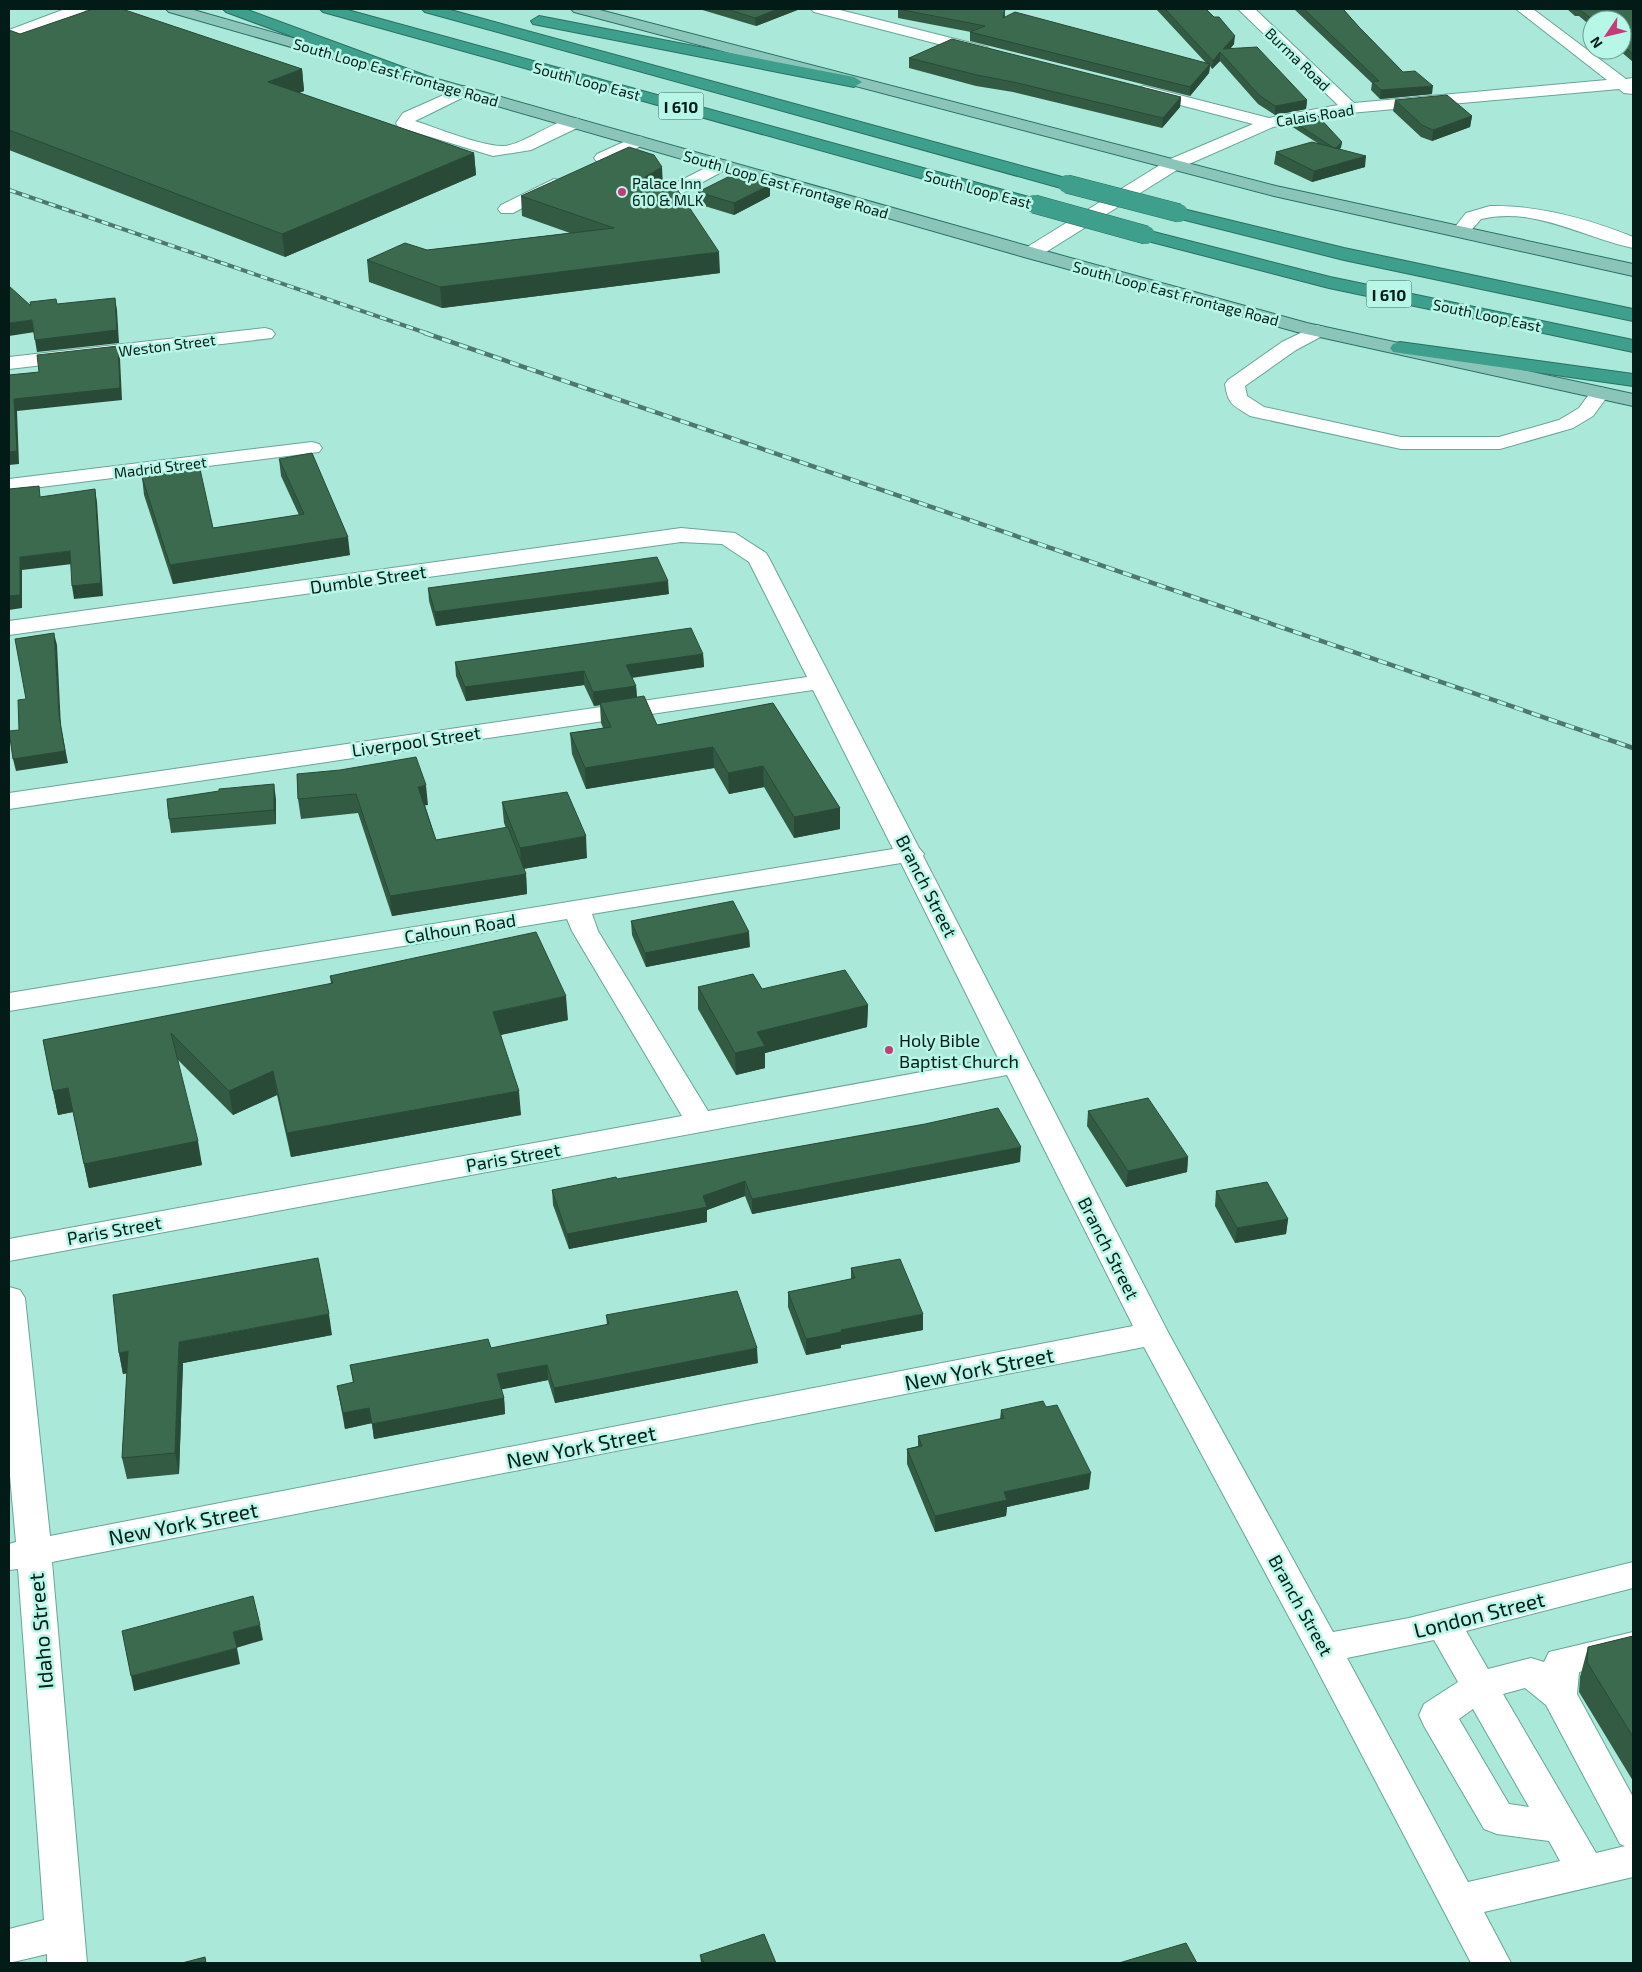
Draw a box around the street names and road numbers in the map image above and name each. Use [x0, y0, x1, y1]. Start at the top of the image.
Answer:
street label: Burma Road [1262, 24, 1334, 94]
street label: South Loop East Frontage Road [291, 34, 501, 110]
street label: South Loop East [532, 58, 643, 104]
road number: I 610 [658, 92, 704, 120]
street label: Calais Road [1275, 100, 1355, 130]
street label: South Loop East Frontage Road [681, 146, 891, 222]
street label: South Loop East [923, 166, 1034, 212]
street label: South Loop East Frontage Road [1071, 257, 1281, 329]
road number: I 610 [1366, 280, 1412, 308]
street label: South Loop East [1431, 295, 1543, 335]
street label: Weston Street [117, 330, 217, 360]
street label: Madrid Street [113, 452, 208, 482]
street label: Dumble Street [308, 560, 428, 598]
street label: Liverpool Street [350, 721, 482, 761]
street label: Branch Street [892, 831, 962, 941]
street label: Calhoun Road [403, 908, 517, 948]
street label: Paris Street [464, 1138, 562, 1176]
street label: Branch Street [1074, 1193, 1144, 1303]
street label: Paris Street [65, 1211, 163, 1249]
street label: New York Street [902, 1341, 1056, 1395]
street label: New York Street [504, 1419, 658, 1473]
street label: New York Street [106, 1496, 260, 1550]
street label: Branch Street [1264, 1551, 1338, 1659]
street label: Idaho Street [22, 1572, 58, 1690]
street label: London Street [1411, 1586, 1547, 1642]

